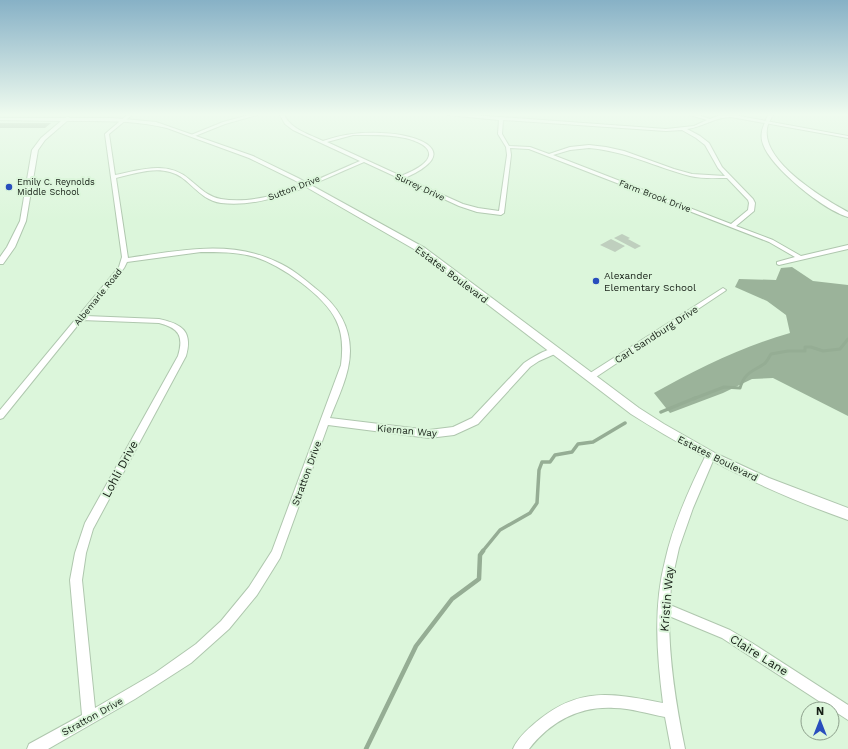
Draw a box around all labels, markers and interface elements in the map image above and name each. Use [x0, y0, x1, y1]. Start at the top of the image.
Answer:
street label: Surrey Drive [394, 171, 446, 203]
street label: Sutton Drive [267, 174, 321, 202]
place label: Emily C. Reynolds Middle School [17, 177, 95, 197]
street label: Farm Brook Drive [618, 178, 692, 214]
marker: Emily C. Reynolds Middle School [4, 182, 14, 192]
street label: Estates Boulevard [413, 243, 490, 305]
street label: Albemarle Road [72, 267, 124, 327]
place label: Alexander Elementary School [604, 270, 696, 293]
marker: Alexander Elementary School [591, 276, 601, 286]
street label: Carl Sandburg Drive [613, 303, 700, 365]
street label: Kiernan Way [377, 422, 438, 439]
street label: Estates Boulevard [676, 434, 760, 483]
street label: Lohli Drive [99, 438, 141, 500]
street label: Stratton Drive [290, 439, 323, 507]
street label: Kristin Way [657, 565, 677, 632]
street label: Claire Lane [727, 632, 791, 678]
street label: Stratton Drive [60, 695, 125, 738]
north arrow [800, 701, 840, 741]
text: N [816, 705, 824, 718]

